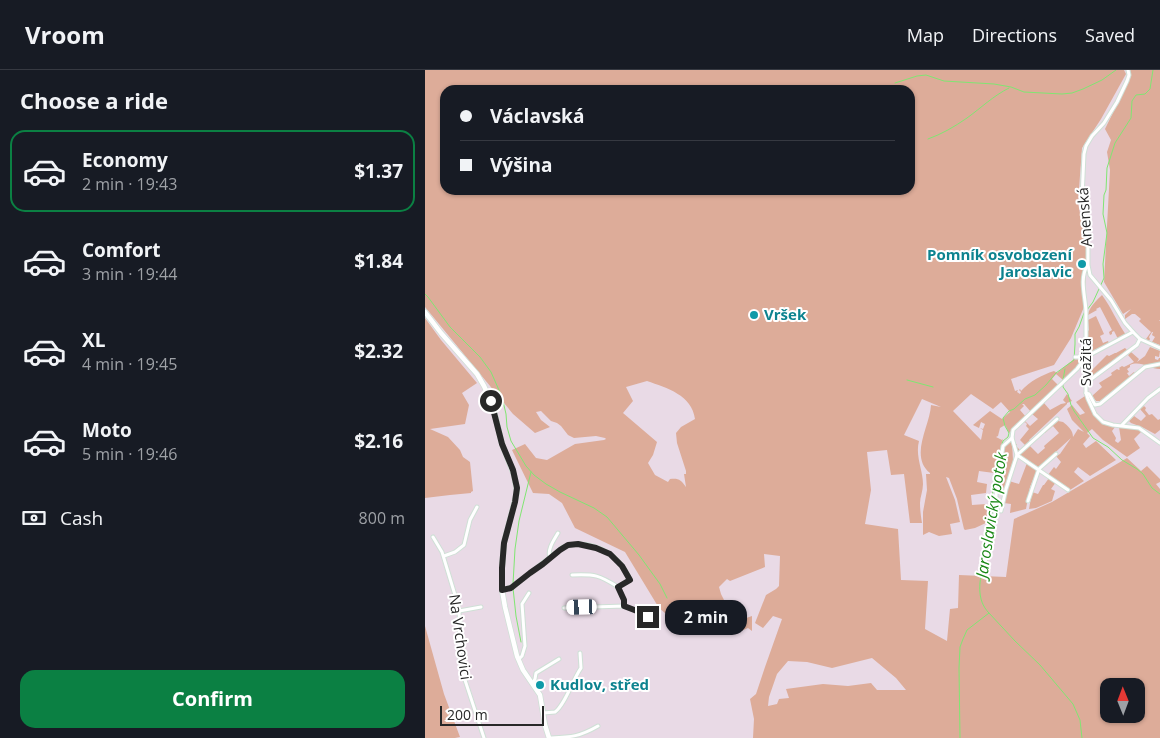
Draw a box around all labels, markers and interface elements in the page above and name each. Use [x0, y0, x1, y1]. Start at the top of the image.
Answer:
text: Vroom [25, 18, 105, 51]
text: Map [907, 23, 944, 47]
text: Directions [972, 23, 1057, 47]
text: Saved [1085, 23, 1135, 47]
text: Choose a ride [20, 85, 168, 115]
text: Václavská [490, 103, 584, 129]
text: Economy [82, 147, 168, 173]
icon: car [22, 149, 67, 194]
text: Výšina [490, 152, 552, 178]
text: $1.37 [354, 158, 403, 184]
text: 2 min · 19:43 [82, 173, 177, 195]
street label: Anenská [1072, 187, 1096, 248]
text: Comfort [82, 237, 161, 263]
icon: car [22, 239, 67, 284]
place label: Pomník osvobození Jaroslavic [927, 244, 1073, 281]
text: $1.84 [354, 248, 403, 274]
marker: Pomník osvobození Jaroslavic [1076, 258, 1088, 270]
text: 3 min · 19:44 [82, 263, 177, 285]
place label: Vršek [764, 304, 807, 324]
marker: Vršek [748, 309, 760, 321]
text: XL [82, 327, 105, 353]
icon: car [22, 329, 67, 374]
text: $2.32 [354, 338, 403, 364]
street label: Svažitá [1075, 338, 1095, 386]
text: 4 min · 19:45 [82, 353, 177, 375]
route start [480, 390, 502, 412]
text: Moto [82, 417, 132, 443]
icon: car [22, 419, 67, 464]
text: $2.16 [354, 428, 403, 454]
text: 5 min · 19:46 [82, 443, 177, 465]
water label: Jaroslavický potok [970, 449, 1012, 582]
icon: cash [20, 504, 48, 532]
text: Cash [60, 505, 103, 531]
text: 800 m [359, 507, 405, 529]
street label: Na Vrchovici [445, 593, 477, 681]
car [566, 599, 597, 615]
callout: 2 min [665, 600, 748, 634]
route end [637, 606, 659, 628]
text: 2 min [684, 606, 728, 628]
button: Confirm [20, 670, 405, 728]
place label: Kudlov, střed [550, 674, 649, 694]
north arrow [1100, 678, 1145, 722]
map controls [1100, 678, 1145, 723]
marker: Kudlov, střed [534, 679, 546, 691]
scale bar [440, 703, 544, 726]
text: 200 m [447, 705, 488, 724]

